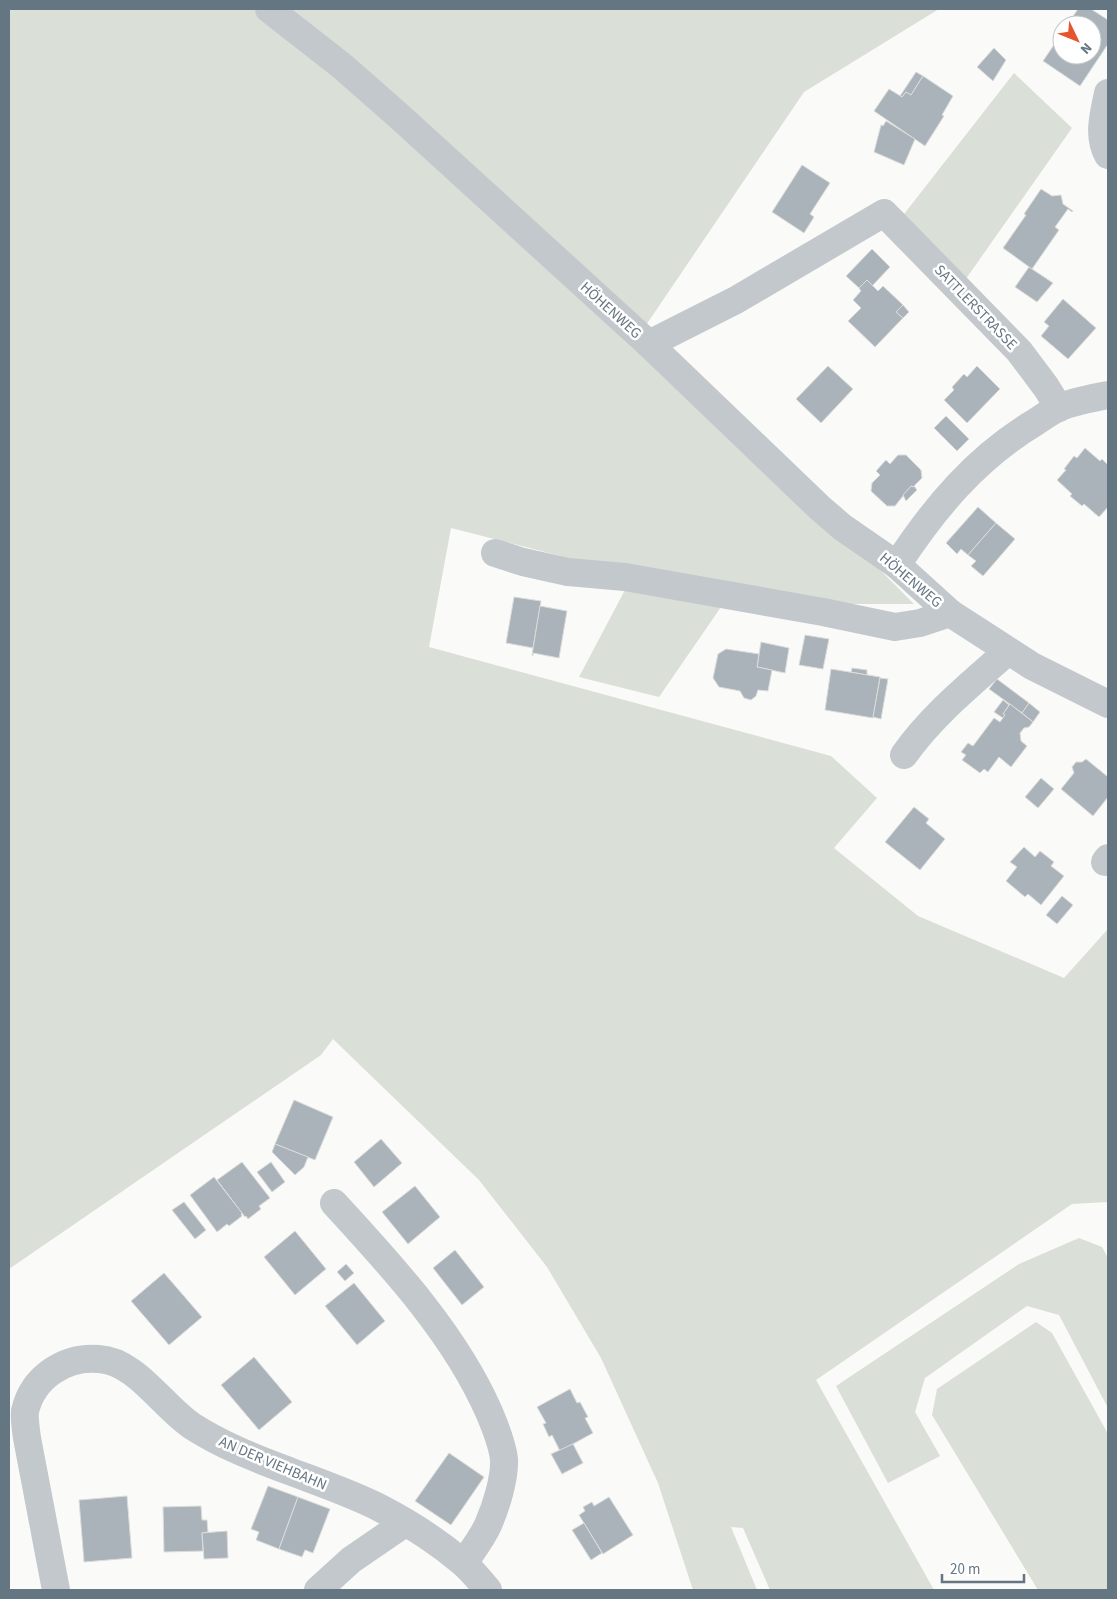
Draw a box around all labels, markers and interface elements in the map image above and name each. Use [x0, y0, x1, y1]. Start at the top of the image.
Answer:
north arrow [1052, 15, 1102, 65]
text: N [1075, 38, 1096, 58]
street label: SATTLERSTRASSE [930, 260, 1022, 355]
street label: HÖHENWEG [575, 277, 646, 344]
street label: HÖHENWEG [875, 548, 947, 613]
street label: AN DER VIEHBAHN [216, 1431, 330, 1496]
scale bar [942, 1552, 1024, 1584]
text: 20 m [950, 1559, 980, 1580]

